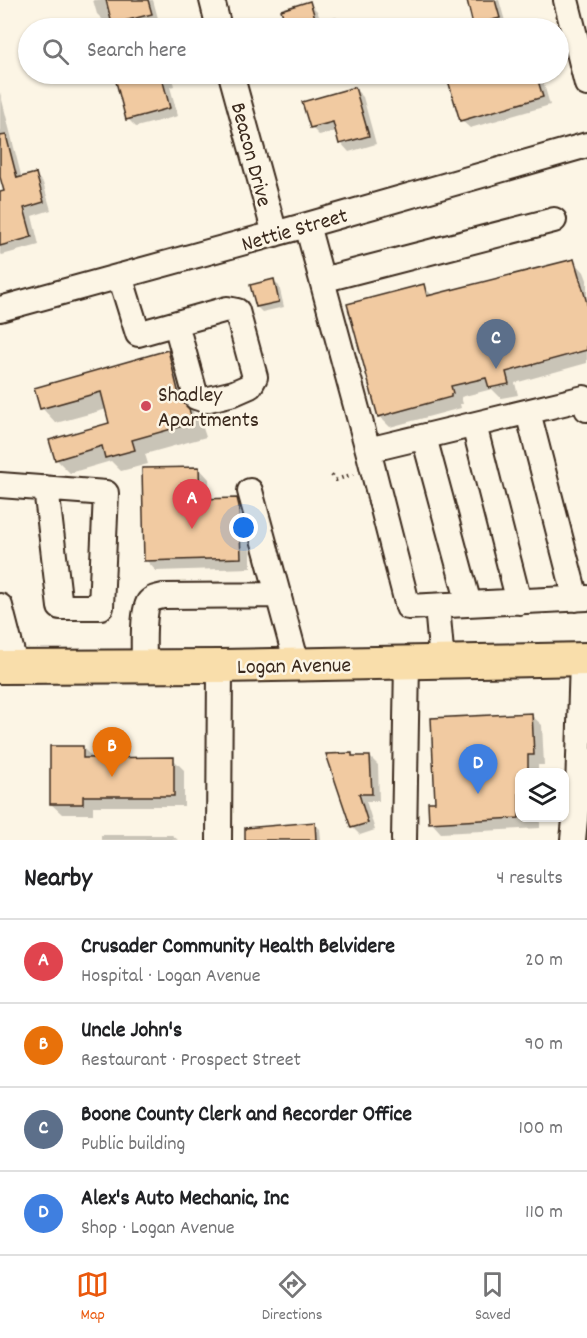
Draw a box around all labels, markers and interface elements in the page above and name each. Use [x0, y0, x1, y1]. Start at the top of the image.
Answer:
search box [18, 18, 569, 84]
icon: search [39, 35, 72, 68]
text: Search here [87, 36, 186, 67]
street label: Beacon Drive [221, 99, 278, 210]
street label: Nettie Street [238, 201, 352, 261]
pin: C [476, 320, 516, 369]
place label: Shadley Apartments [158, 381, 259, 437]
marker: Shadley Apartments [139, 399, 153, 413]
pin: A [172, 480, 212, 529]
your location [229, 513, 258, 542]
street label: Logan Avenue [237, 651, 351, 684]
pin: B [92, 728, 132, 777]
pin: D [458, 744, 498, 794]
map controls [515, 768, 569, 822]
button: layers [515, 768, 569, 822]
text: Nearby [24, 861, 92, 898]
text: 4 results [496, 865, 563, 893]
text: Crusader Community Health Belvidere [81, 932, 395, 963]
text: A [38, 947, 49, 975]
text: 20 m [525, 947, 563, 975]
text: Hospital · Logan Avenue [81, 963, 260, 991]
text: Uncle John's [81, 1016, 182, 1047]
text: B [39, 1031, 48, 1059]
text: 90 m [525, 1031, 563, 1059]
text: Restaurant · Prospect Street [81, 1047, 301, 1075]
text: Boone County Clerk and Recorder Office [81, 1100, 412, 1131]
text: C [39, 1115, 48, 1143]
text: 100 m [519, 1115, 563, 1143]
text: Public building [81, 1131, 185, 1159]
text: Alex's Auto Mechanic, Inc [81, 1184, 289, 1215]
text: D [38, 1199, 49, 1227]
text: 110 m [525, 1199, 563, 1227]
text: Shop · Logan Avenue [81, 1215, 235, 1243]
tab: Map [76, 1268, 109, 1327]
tab: Directions [262, 1268, 322, 1327]
tab: Saved [475, 1268, 511, 1327]

